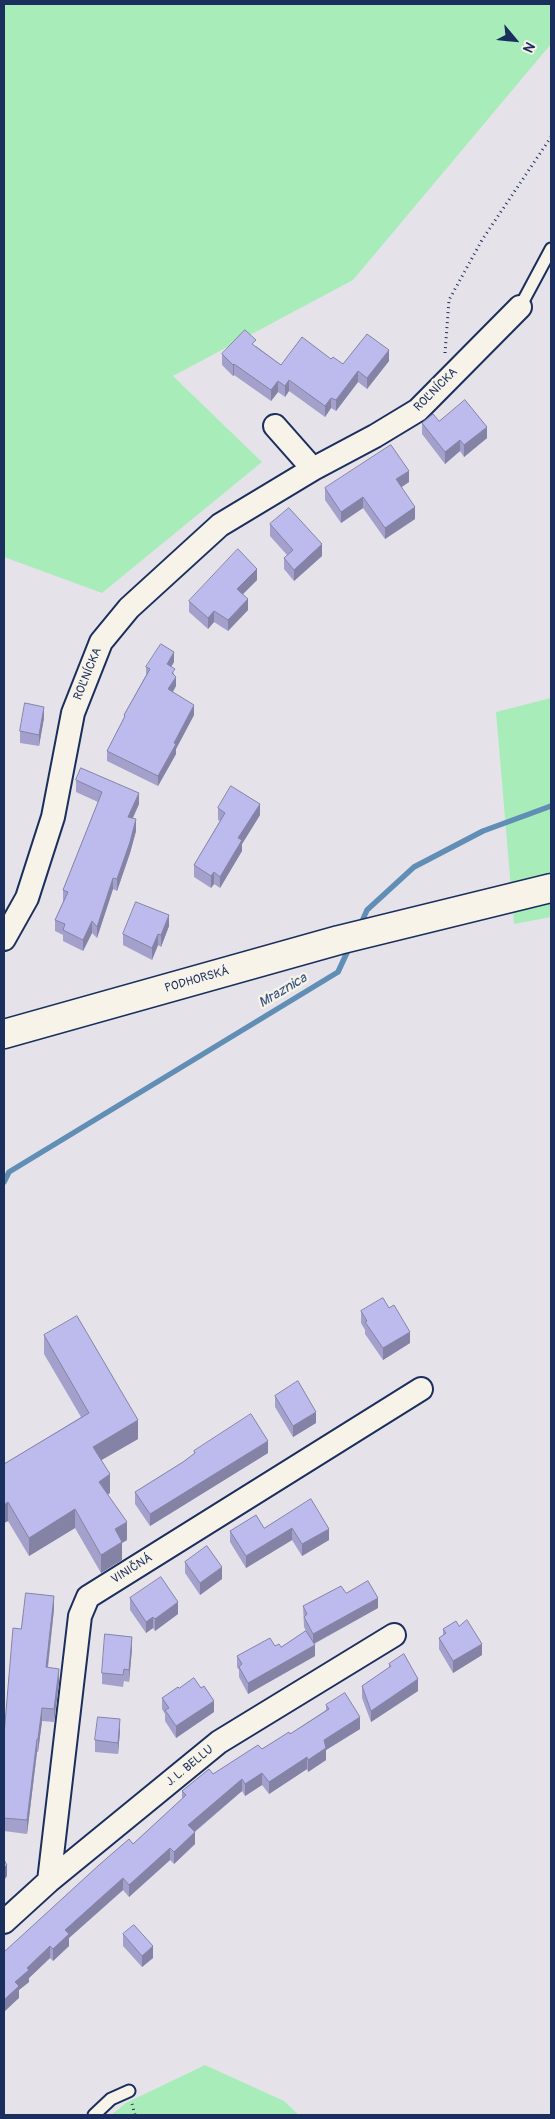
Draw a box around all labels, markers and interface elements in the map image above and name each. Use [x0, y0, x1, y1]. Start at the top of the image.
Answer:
north arrow [490, 15, 540, 65]
text: N [519, 39, 538, 55]
street label: ROĽNÍCKA [411, 365, 461, 415]
street label: ROĽNÍCKA [71, 646, 105, 702]
street label: PODHORSKÁ [163, 964, 231, 996]
water label: Mraznica [256, 970, 310, 1012]
street label: VINIČNÁ [109, 1551, 155, 1587]
street label: J. L. BELLU [163, 1743, 217, 1789]

